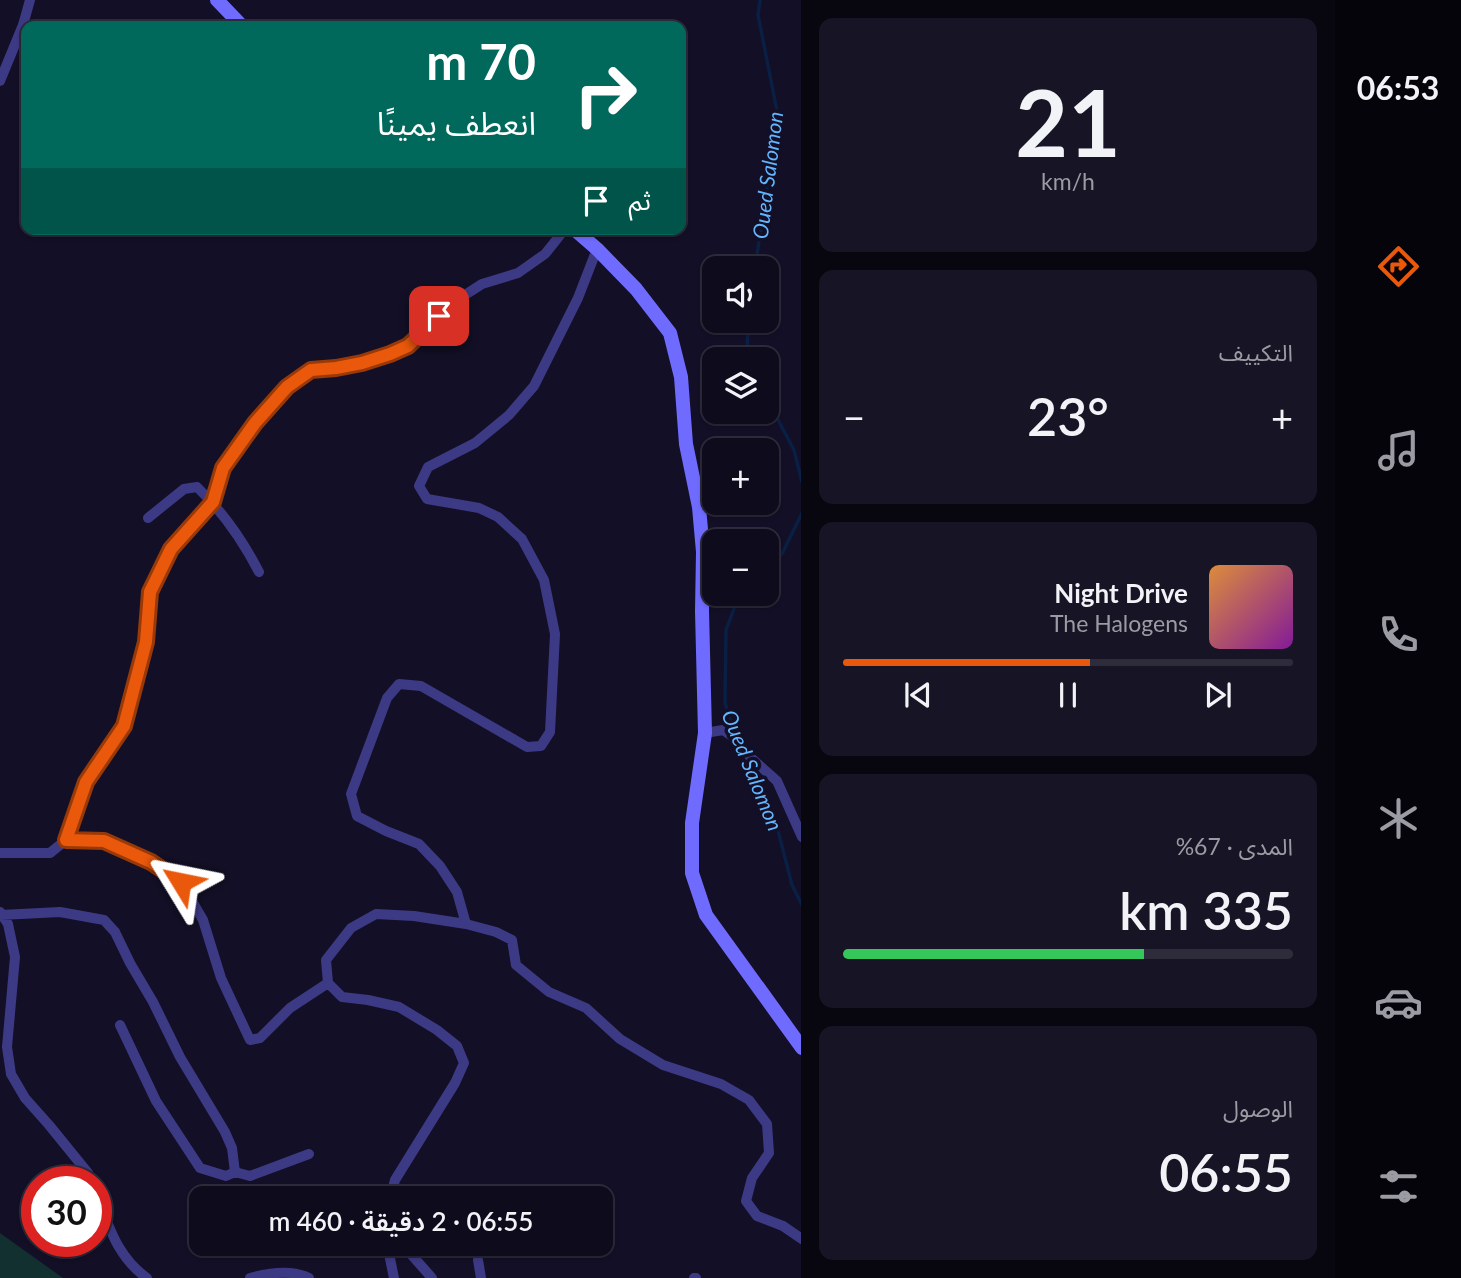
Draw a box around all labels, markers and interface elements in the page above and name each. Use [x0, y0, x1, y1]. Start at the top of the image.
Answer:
text: 70 m [426, 32, 536, 90]
icon: right [560, 49, 651, 140]
text: 21 [1015, 67, 1121, 176]
text: 06:53 [1357, 68, 1439, 107]
text: انعطف يمينًا [377, 103, 536, 142]
water label: Oued Salomon [747, 110, 787, 240]
text: km/h [1041, 167, 1095, 195]
icon: arrive [577, 182, 615, 220]
text: ثم [629, 184, 651, 216]
icon: directions [1374, 242, 1423, 291]
map controls [702, 256, 779, 606]
button: sound [702, 256, 779, 333]
pin [409, 286, 469, 346]
icon: arrive [420, 297, 458, 335]
text: التكييف [1219, 338, 1293, 366]
button: layers [702, 347, 779, 424]
text: 23° [1027, 385, 1109, 447]
text: − [843, 394, 865, 440]
text: + [1271, 394, 1293, 440]
icon: music [1374, 426, 1423, 475]
button: + [702, 438, 779, 515]
button: − [702, 529, 779, 606]
text: Night Drive [1054, 577, 1188, 609]
text: The Halogens [1050, 609, 1188, 637]
icon: phone [1374, 610, 1423, 659]
icon: previous [899, 676, 937, 714]
icon: pause [1049, 676, 1087, 714]
icon: next [1199, 676, 1237, 714]
water label: Oued Salomon [717, 706, 789, 834]
icon: climate [1374, 794, 1423, 843]
text: المدى · 67% [1176, 832, 1293, 860]
position arrow [144, 845, 218, 919]
text: 335 km [1119, 879, 1293, 941]
icon: car [1374, 978, 1423, 1027]
text: الوصول [1223, 1094, 1293, 1122]
text: 06:55 [1159, 1141, 1293, 1203]
icon: filters [1374, 1162, 1423, 1211]
speed limit sign: 30 [21, 1166, 112, 1257]
text: 06:55 · 2 دقيقة · 460 m [269, 1205, 533, 1237]

